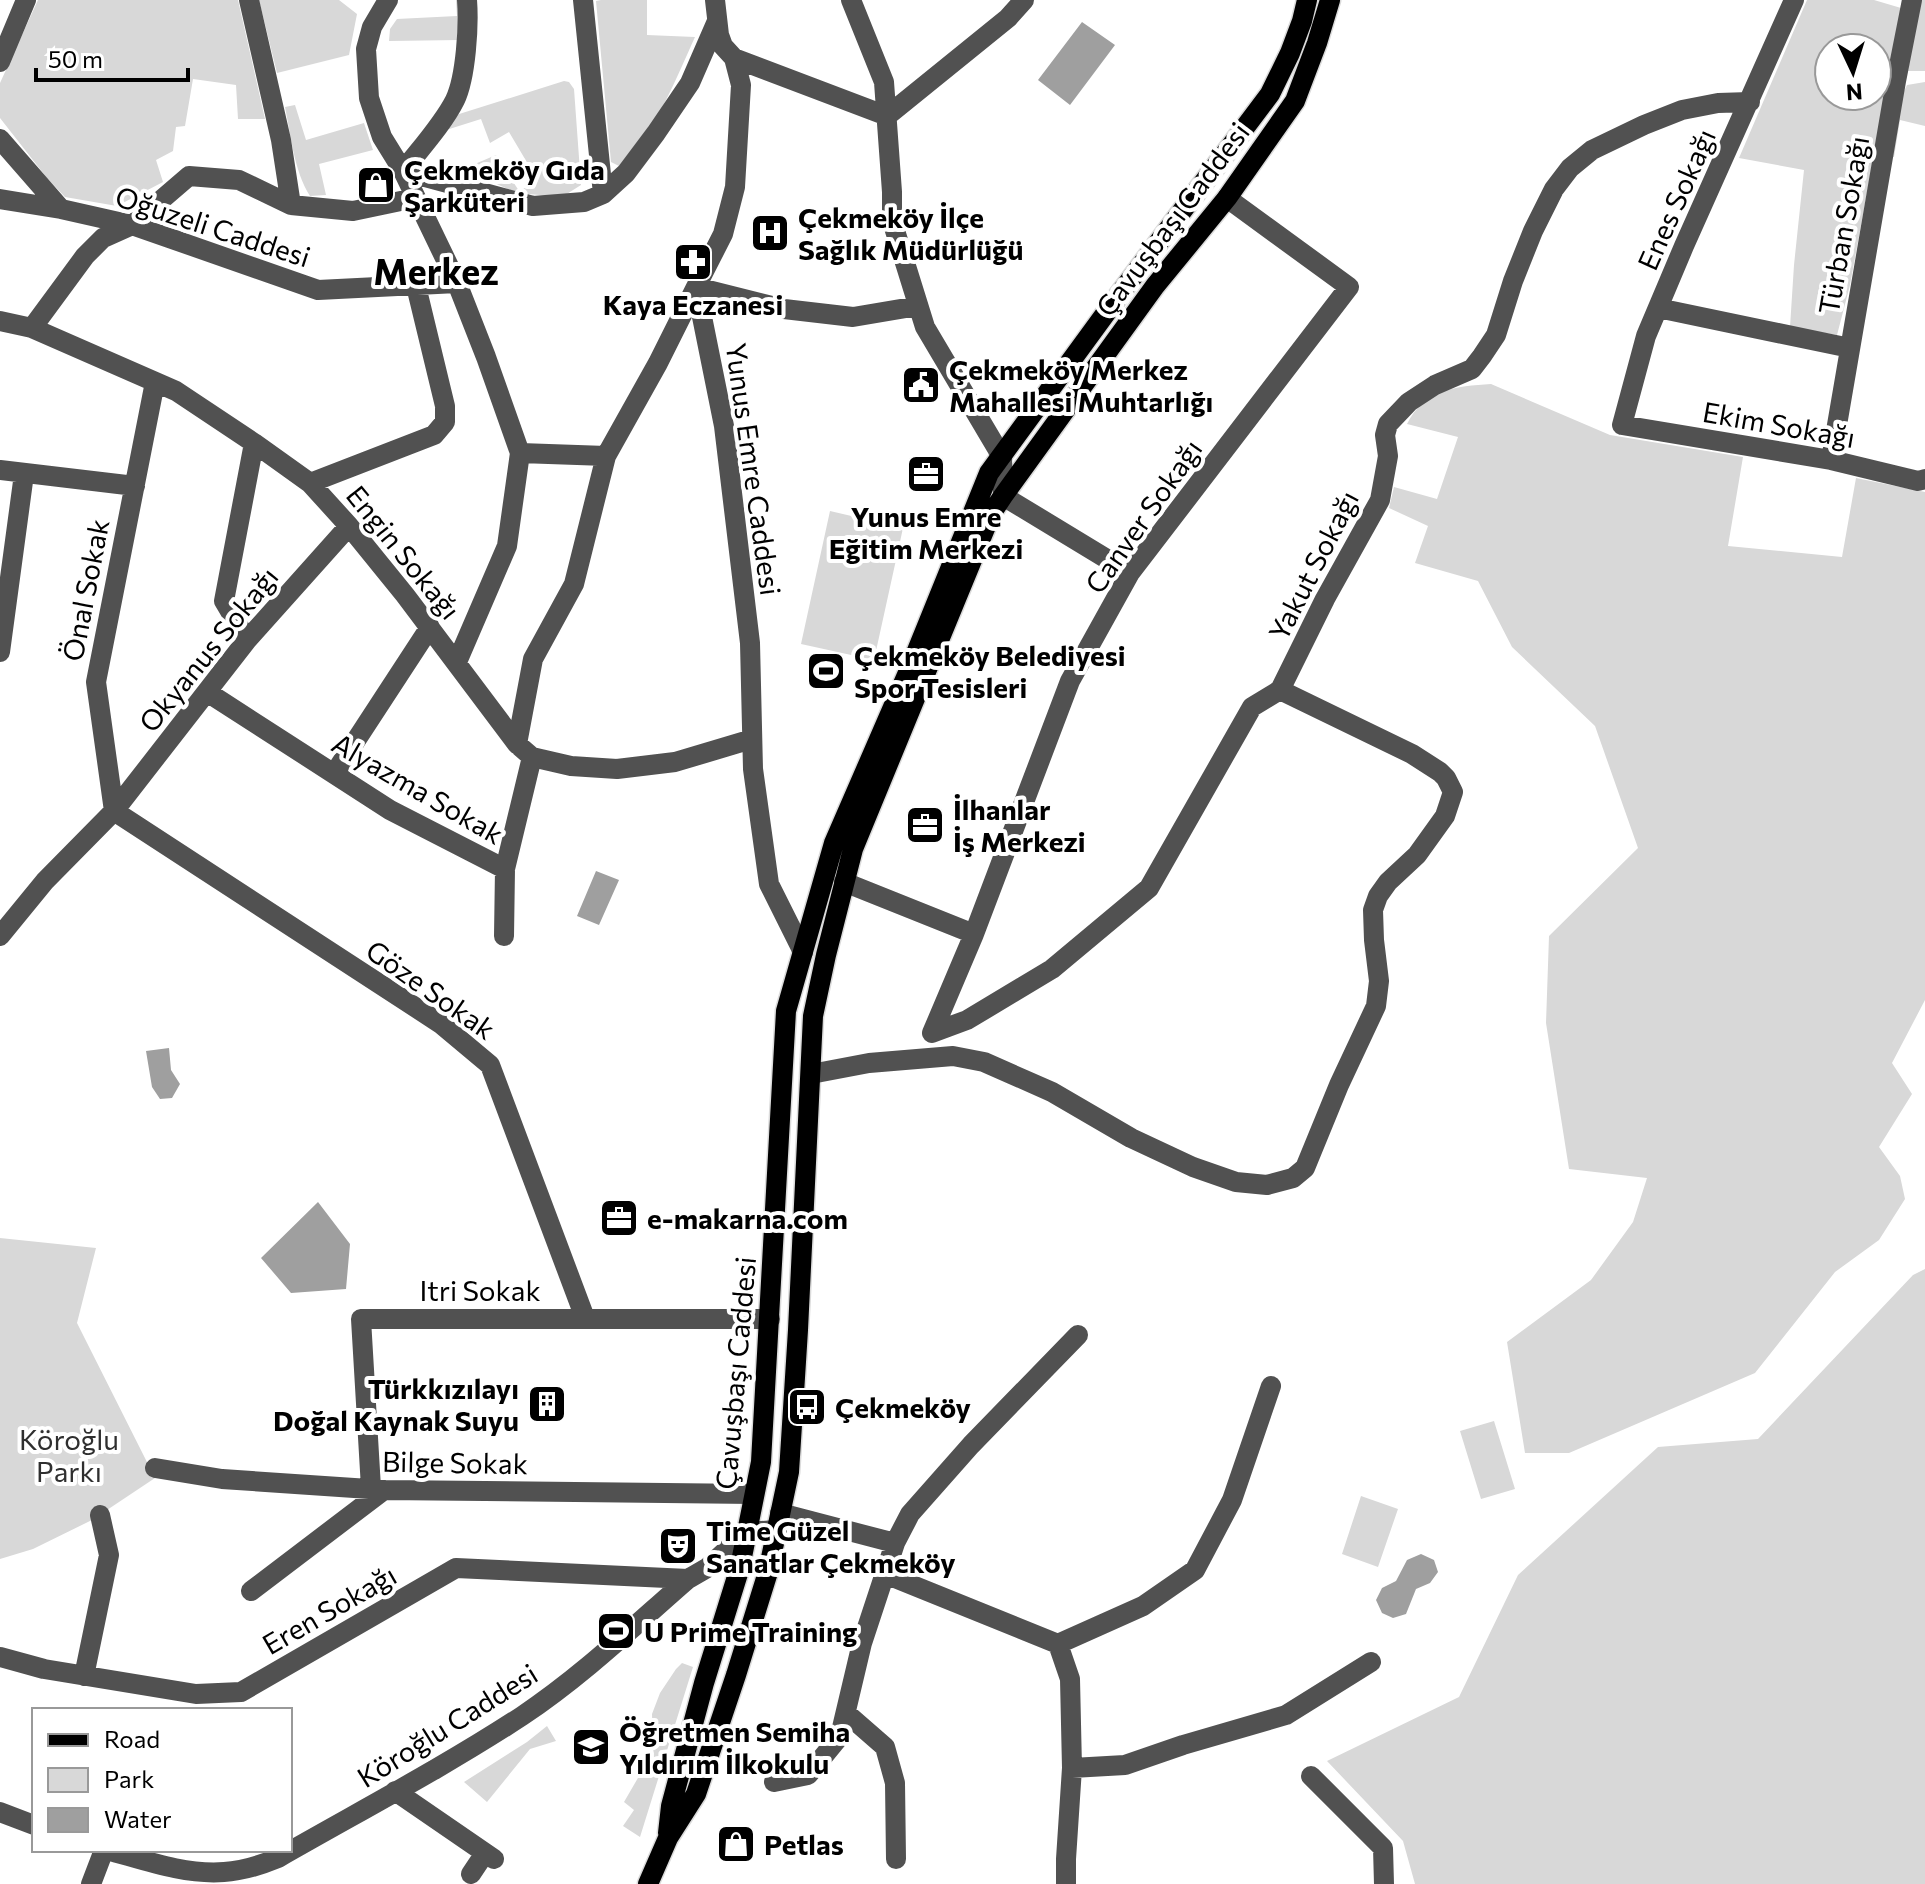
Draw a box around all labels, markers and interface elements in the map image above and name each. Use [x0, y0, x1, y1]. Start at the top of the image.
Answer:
scale bar [36, 32, 188, 82]
north arrow [1813, 32, 1893, 112]
text: 50 m [48, 44, 103, 73]
text: N [1845, 78, 1864, 106]
street label: Çavuşbaşı Caddesi [1088, 115, 1256, 323]
street label: Enes Sokağı [1630, 123, 1722, 275]
street label: Türban Sokağı [1811, 133, 1875, 317]
place label: Çekmeköy Gıda Şarküteri [404, 152, 605, 218]
shop icon: Çekmeköy Gıda Şarküteri [355, 164, 397, 206]
street label: Oğuzeli Caddesi [111, 178, 315, 274]
place label: Çekmeköy İlçe Sağlık Müdürlüğü [798, 200, 1023, 266]
hospital icon: Çekmeköy İlçe Sağlık Müdürlüğü [749, 212, 791, 254]
pharmacy icon: Kaya Eczanesi [672, 241, 714, 283]
district label: Merkez [373, 248, 499, 292]
place label: Kaya Eczanesi [603, 287, 783, 321]
street label: Yunus Emre Caddesi [719, 341, 789, 597]
place label: Çekmeköy Merkez Mahallesi Muhtarlığı [949, 352, 1213, 418]
public building icon: Çekmeköy Merkez Mahallesi Muhtarlığı [900, 364, 942, 406]
street label: Ekim Sokağı [1700, 394, 1858, 454]
street label: Canver Sokağı [1077, 432, 1209, 600]
office icon: Yunus Emre Eğitim Merkezi [905, 453, 947, 495]
street label: Engin Sokağı [340, 478, 468, 626]
street label: Yakut Sokağı [1261, 485, 1365, 645]
place label: Yunus Emre Eğitim Merkezi [829, 499, 1023, 565]
street label: Önal Sokak [55, 516, 115, 664]
street label: Okyanus Sokağı [131, 560, 285, 738]
place label: Çekmeköy Belediyesi Spor Tesisleri [854, 638, 1126, 704]
sports icon: Çekmeköy Belediyesi Spor Tesisleri [805, 650, 847, 692]
street label: Alyazma Sokak [326, 725, 510, 851]
place label: İlhanlar İş Merkezi [953, 792, 1086, 858]
office icon: İlhanlar İş Merkezi [904, 804, 946, 846]
street label: Göze Sokak [360, 932, 502, 1046]
office icon: e-makarna.com [598, 1197, 640, 1239]
place label: e-makarna.com [647, 1201, 848, 1235]
street label: Çavuşbaşı Caddesi [708, 1255, 762, 1491]
street label: Itri Sokak [419, 1273, 541, 1307]
place label: Türkkızılayı Doğal Kaynak Suyu [273, 1371, 519, 1437]
building icon: Türkkızılayı Doğal Kaynak Suyu [526, 1383, 568, 1425]
bus stop icon: Çekmeköy [786, 1386, 828, 1428]
place label: Çekmeköy [835, 1390, 971, 1424]
park label: Köroğlu Parkı [19, 1422, 119, 1488]
street label: Bilge Sokak [382, 1444, 528, 1480]
place label: Time Güzel Sanatlar Çekmeköy [706, 1513, 956, 1579]
theatre icon: Time Güzel Sanatlar Çekmeköy [657, 1525, 699, 1567]
street label: Eren Sokağı [256, 1557, 402, 1661]
sports icon: U Prime Training [595, 1610, 637, 1652]
place label: U Prime Training [644, 1614, 858, 1648]
street label: Köroğlu Caddesi [351, 1656, 543, 1794]
legend [32, 1708, 292, 1852]
place label: Öğretmen Semiha Yıldırım İlkokulu [619, 1714, 850, 1780]
text: Road [104, 1724, 160, 1753]
school or university icon: Öğretmen Semiha Yıldırım İlkokulu [570, 1726, 612, 1768]
text: Park [104, 1764, 154, 1793]
text: Water [104, 1804, 172, 1833]
shop icon: Petlas [715, 1823, 757, 1865]
place label: Petlas [764, 1827, 844, 1861]

